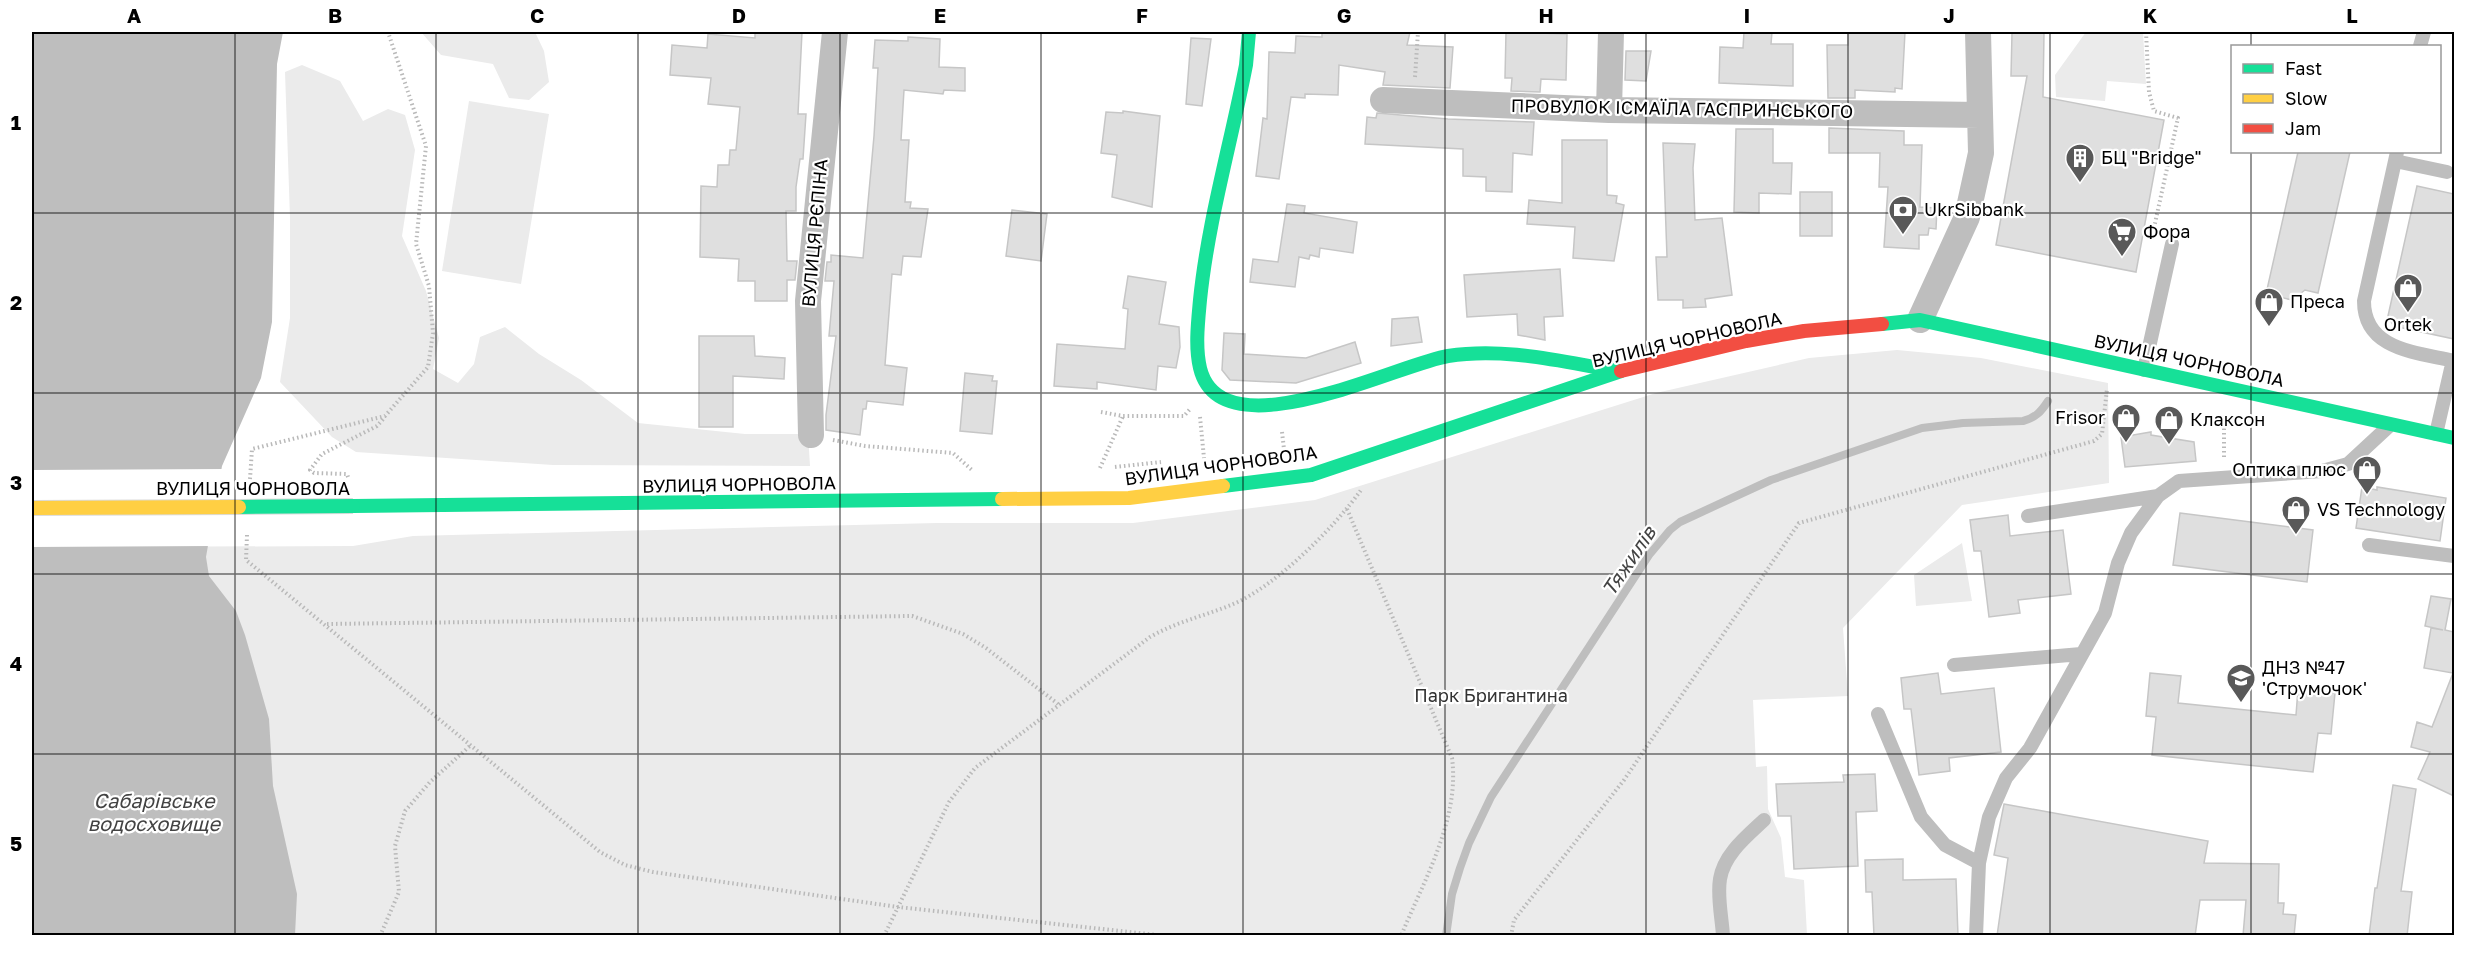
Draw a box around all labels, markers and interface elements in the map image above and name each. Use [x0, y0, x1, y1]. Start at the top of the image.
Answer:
text: A [127, 3, 141, 27]
text: B [328, 3, 342, 27]
text: C [530, 3, 544, 27]
text: D [732, 3, 746, 27]
text: E [934, 3, 946, 27]
text: F [1136, 3, 1148, 27]
text: G [1337, 3, 1351, 27]
text: H [1538, 3, 1554, 27]
text: I [1744, 3, 1750, 27]
text: J [1943, 3, 1955, 27]
text: K [2143, 3, 2158, 27]
text: L [2346, 3, 2358, 27]
legend [2231, 45, 2441, 153]
text: Fast [2285, 57, 2322, 79]
text: Slow [2285, 87, 2328, 109]
street label: ПРОВУЛОК ІСМАЇЛА ГАСПРИНСЬКОГО [1511, 94, 1853, 122]
text: 1 [11, 110, 21, 134]
text: Jam [2285, 117, 2321, 139]
building icon: БЦ "Bridge" [2064, 142, 2096, 184]
place label: БЦ "Bridge" [2101, 146, 2202, 168]
street label: ВУЛИЦЯ РЄПІНА [797, 158, 831, 308]
bank icon: UkrSibbank [1887, 194, 1919, 236]
place label: UkrSibbank [1924, 198, 2024, 220]
supermarket icon: Фора [2106, 216, 2138, 258]
place label: Фора [2143, 220, 2191, 242]
shop icon: Ortek [2392, 272, 2424, 314]
shop icon: Преса [2253, 286, 2285, 328]
text: 2 [10, 290, 22, 314]
place label: Преса [2290, 290, 2345, 312]
street label: ВУЛИЦЯ ЧОРНОВОЛА [1590, 306, 1784, 372]
place label: Ortek [2384, 313, 2432, 335]
street label: ВУЛИЦЯ ЧОРНОВОЛА [2092, 329, 2286, 391]
shop icon: Frisor [2110, 402, 2142, 444]
shop icon: Клаксон [2153, 404, 2185, 446]
place label: Frisor [2055, 406, 2105, 428]
place label: Клаксон [2190, 408, 2265, 430]
street label: ВУЛИЦЯ ЧОРНОВОЛА [1123, 441, 1318, 489]
shop icon: Оптика плюс [2351, 454, 2383, 496]
place label: Оптика плюс [2232, 458, 2346, 480]
text: 3 [10, 470, 22, 494]
street label: ВУЛИЦЯ ЧОРНОВОЛА [642, 471, 836, 497]
street label: ВУЛИЦЯ ЧОРНОВОЛА [156, 477, 350, 499]
shop icon: VS Technology [2280, 494, 2312, 536]
place label: VS Technology [2317, 498, 2445, 520]
water label: Тяжилів [1596, 520, 1661, 600]
text: 4 [10, 651, 22, 675]
place label: ДНЗ №47 'Струмочок' [2262, 656, 2367, 699]
school or university icon: ДНЗ №47 'Струмочок' [2225, 662, 2257, 704]
park label: Парк Бригантина [1414, 684, 1568, 706]
water label: Сабарівське водосховище [88, 788, 222, 835]
text: 5 [10, 831, 22, 855]

